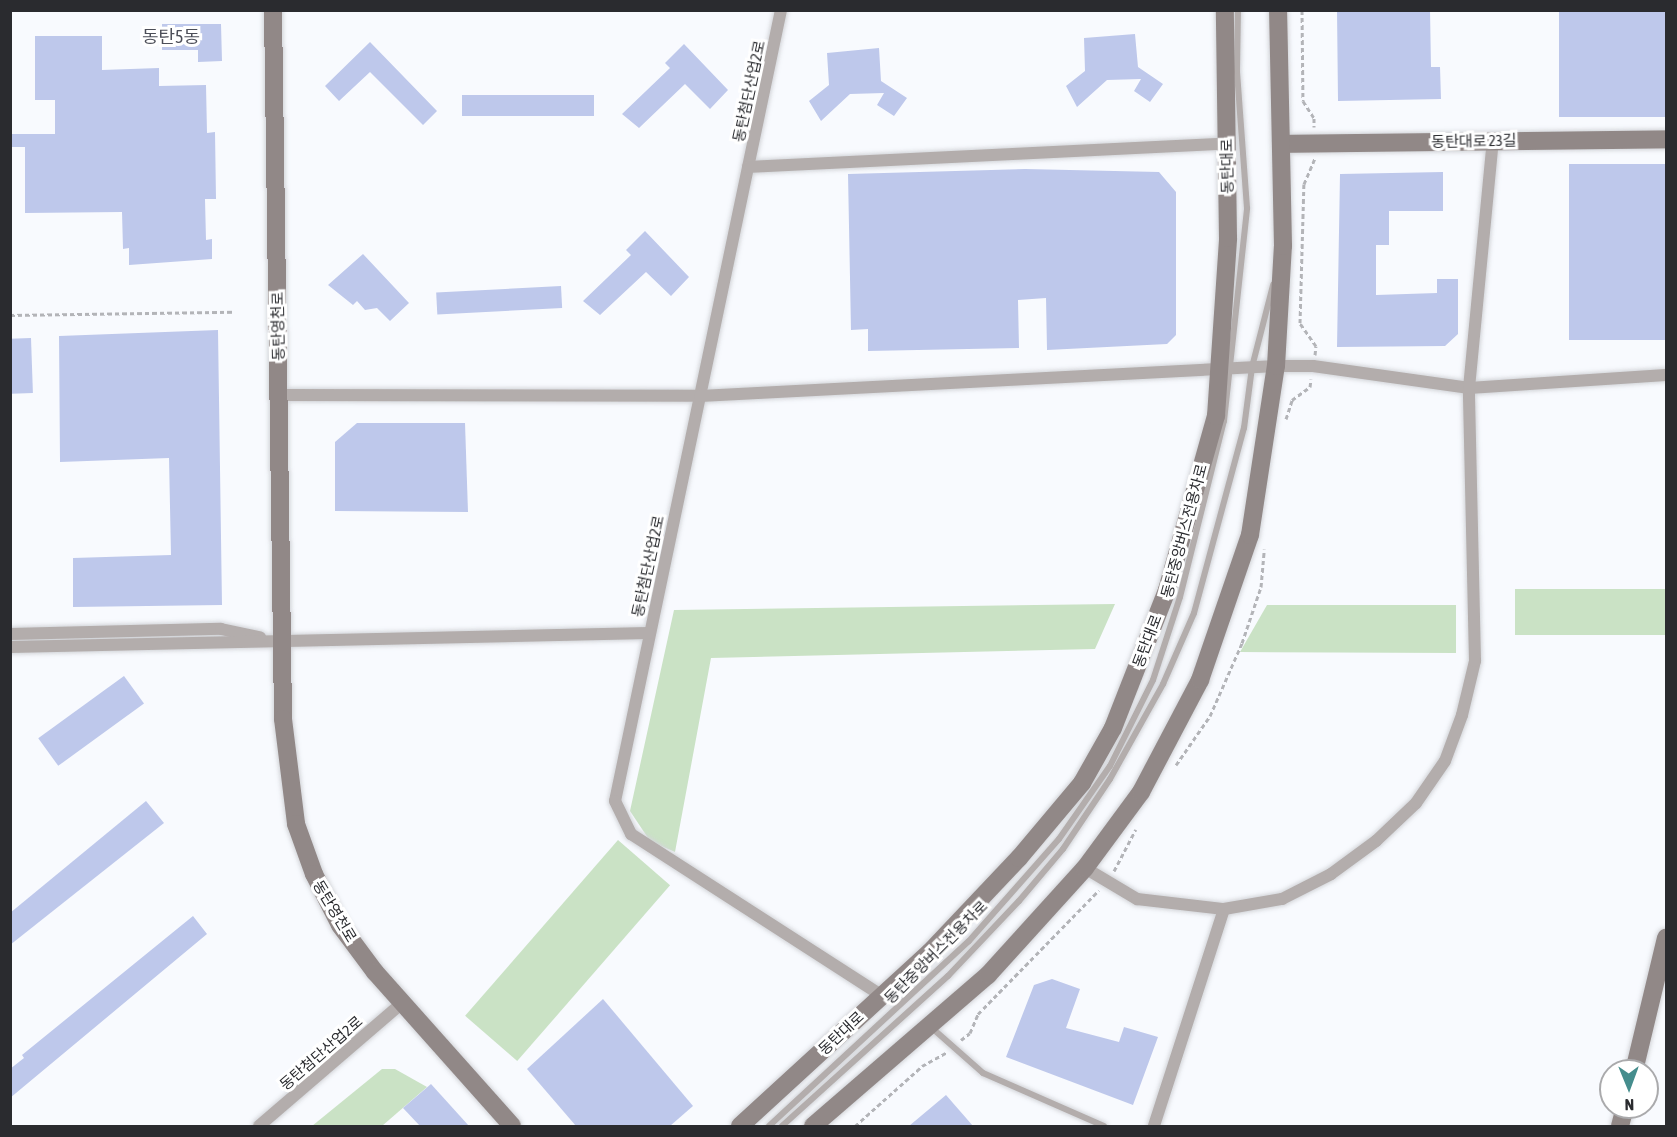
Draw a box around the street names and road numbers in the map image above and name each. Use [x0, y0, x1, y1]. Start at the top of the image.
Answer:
street label: 동탄첨단산업2로 [729, 38, 769, 144]
street label: 동탄대로 23길 [1431, 131, 1517, 151]
street label: 동탄대로 [1218, 138, 1236, 194]
street label: 동탄영천로 [268, 291, 288, 361]
street label: 동탄중앙버스전용차로 [1157, 462, 1211, 600]
street label: 동탄첨단산업2로 [628, 513, 668, 619]
street label: 동탄대로 [1129, 612, 1165, 670]
street label: 동탄영천로 [310, 877, 360, 945]
street label: 동탄중앙버스전용차로 [881, 897, 991, 1007]
street label: 동탄대로 [815, 1008, 867, 1058]
street label: 동탄첨단산업2로 [276, 1012, 366, 1094]

